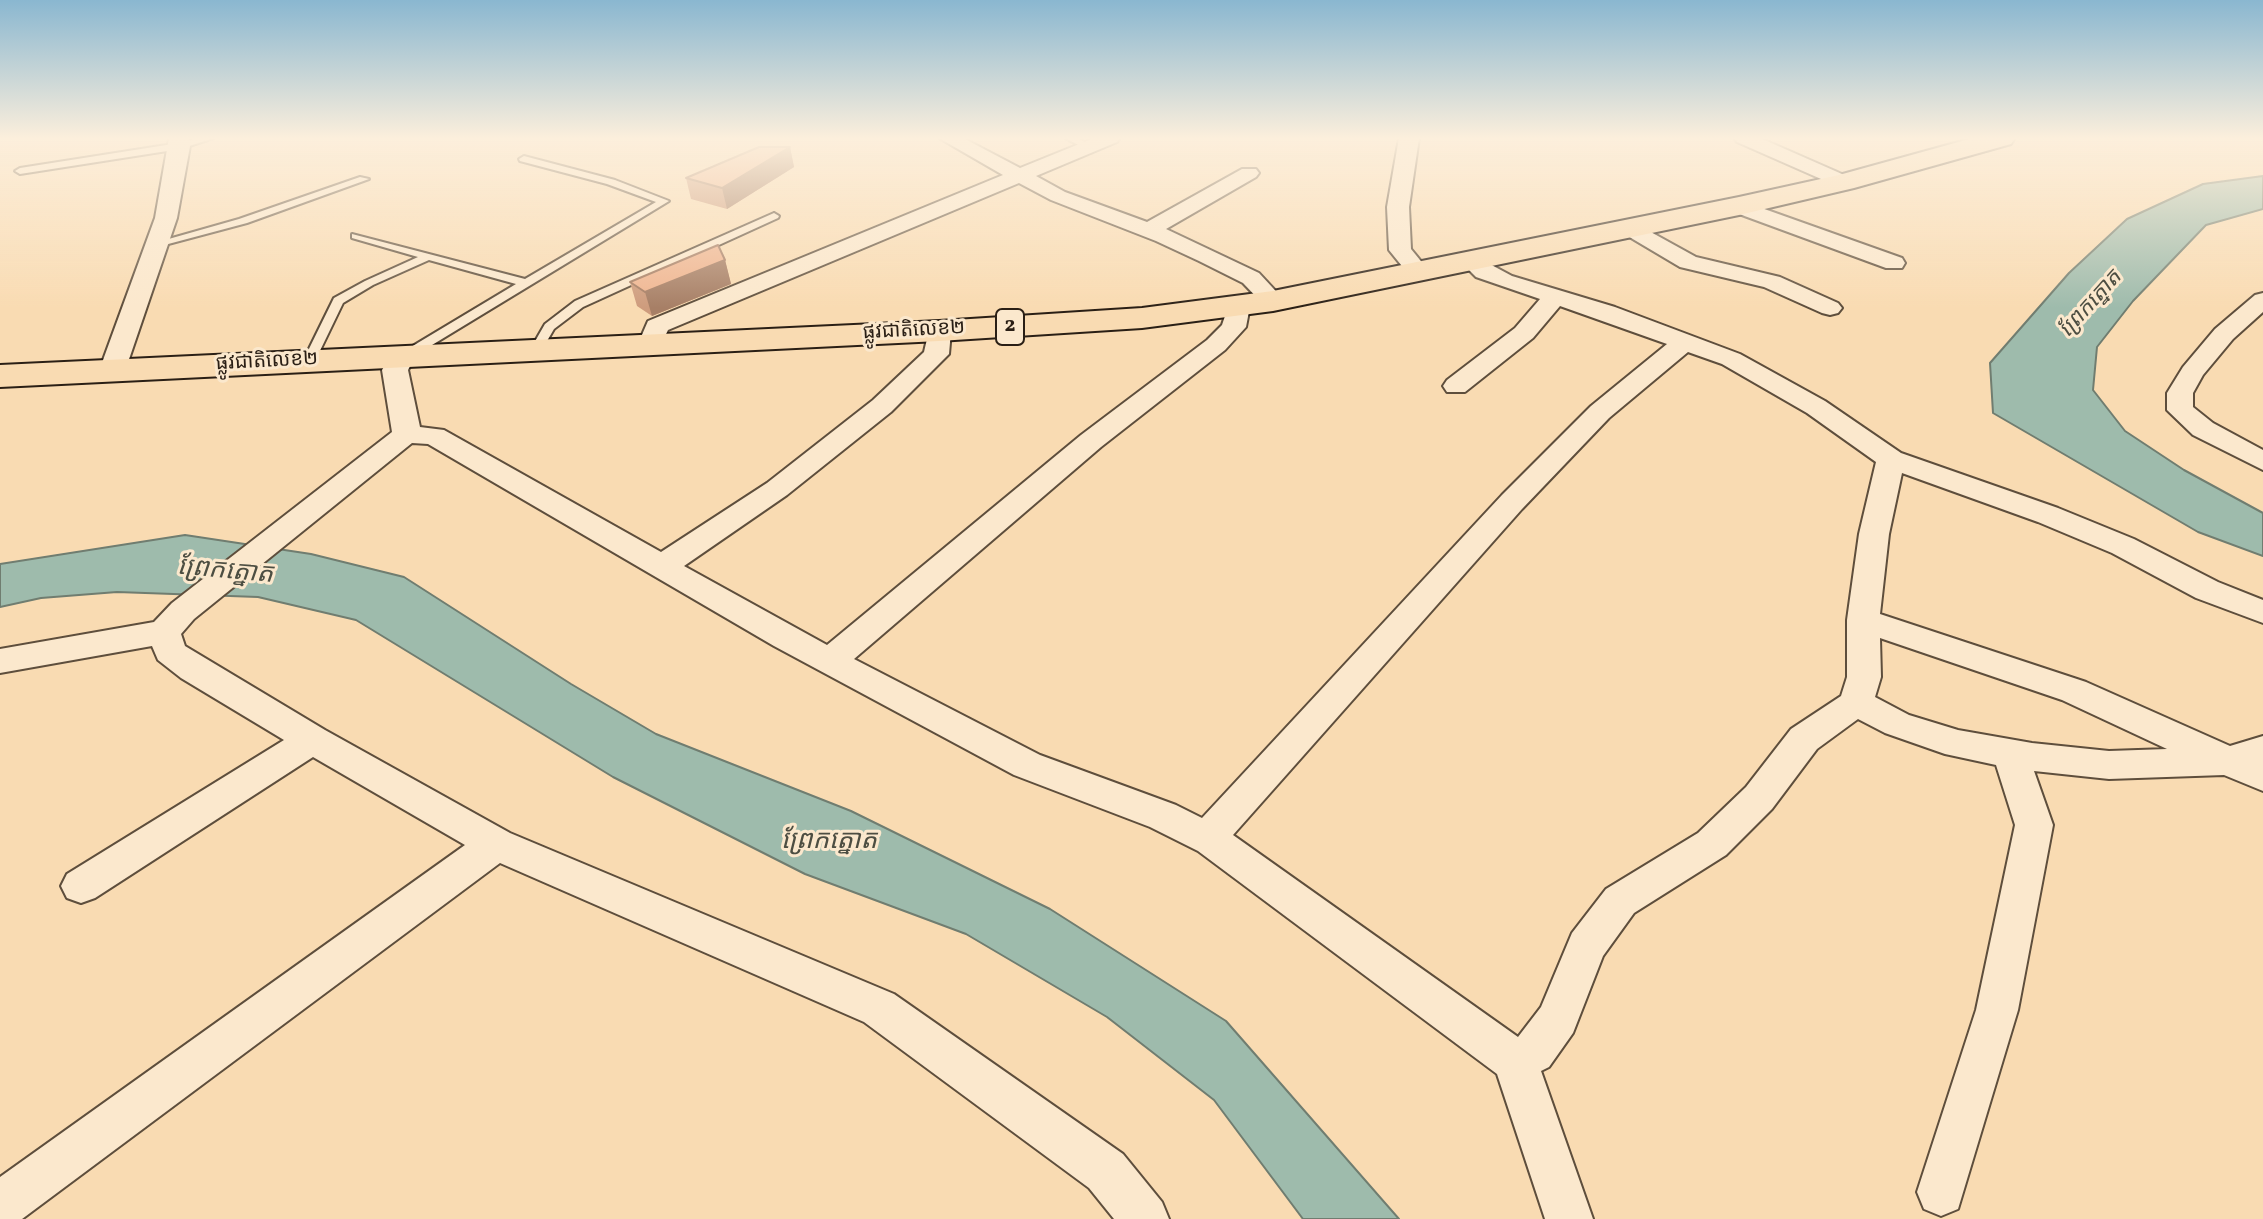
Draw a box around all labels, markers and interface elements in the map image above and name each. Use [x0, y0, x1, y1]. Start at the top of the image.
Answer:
water label: ព្រែកត្នោត [2055, 266, 2129, 344]
road number: 2 [996, 309, 1024, 345]
street label: ផ្លូវជាតិលេខ២ [862, 317, 966, 347]
street label: ផ្លូវជាតិលេខ២ [215, 348, 319, 378]
water label: ព្រែកត្នោត [176, 553, 274, 593]
water label: ព្រែកត្នោត [781, 827, 877, 859]

